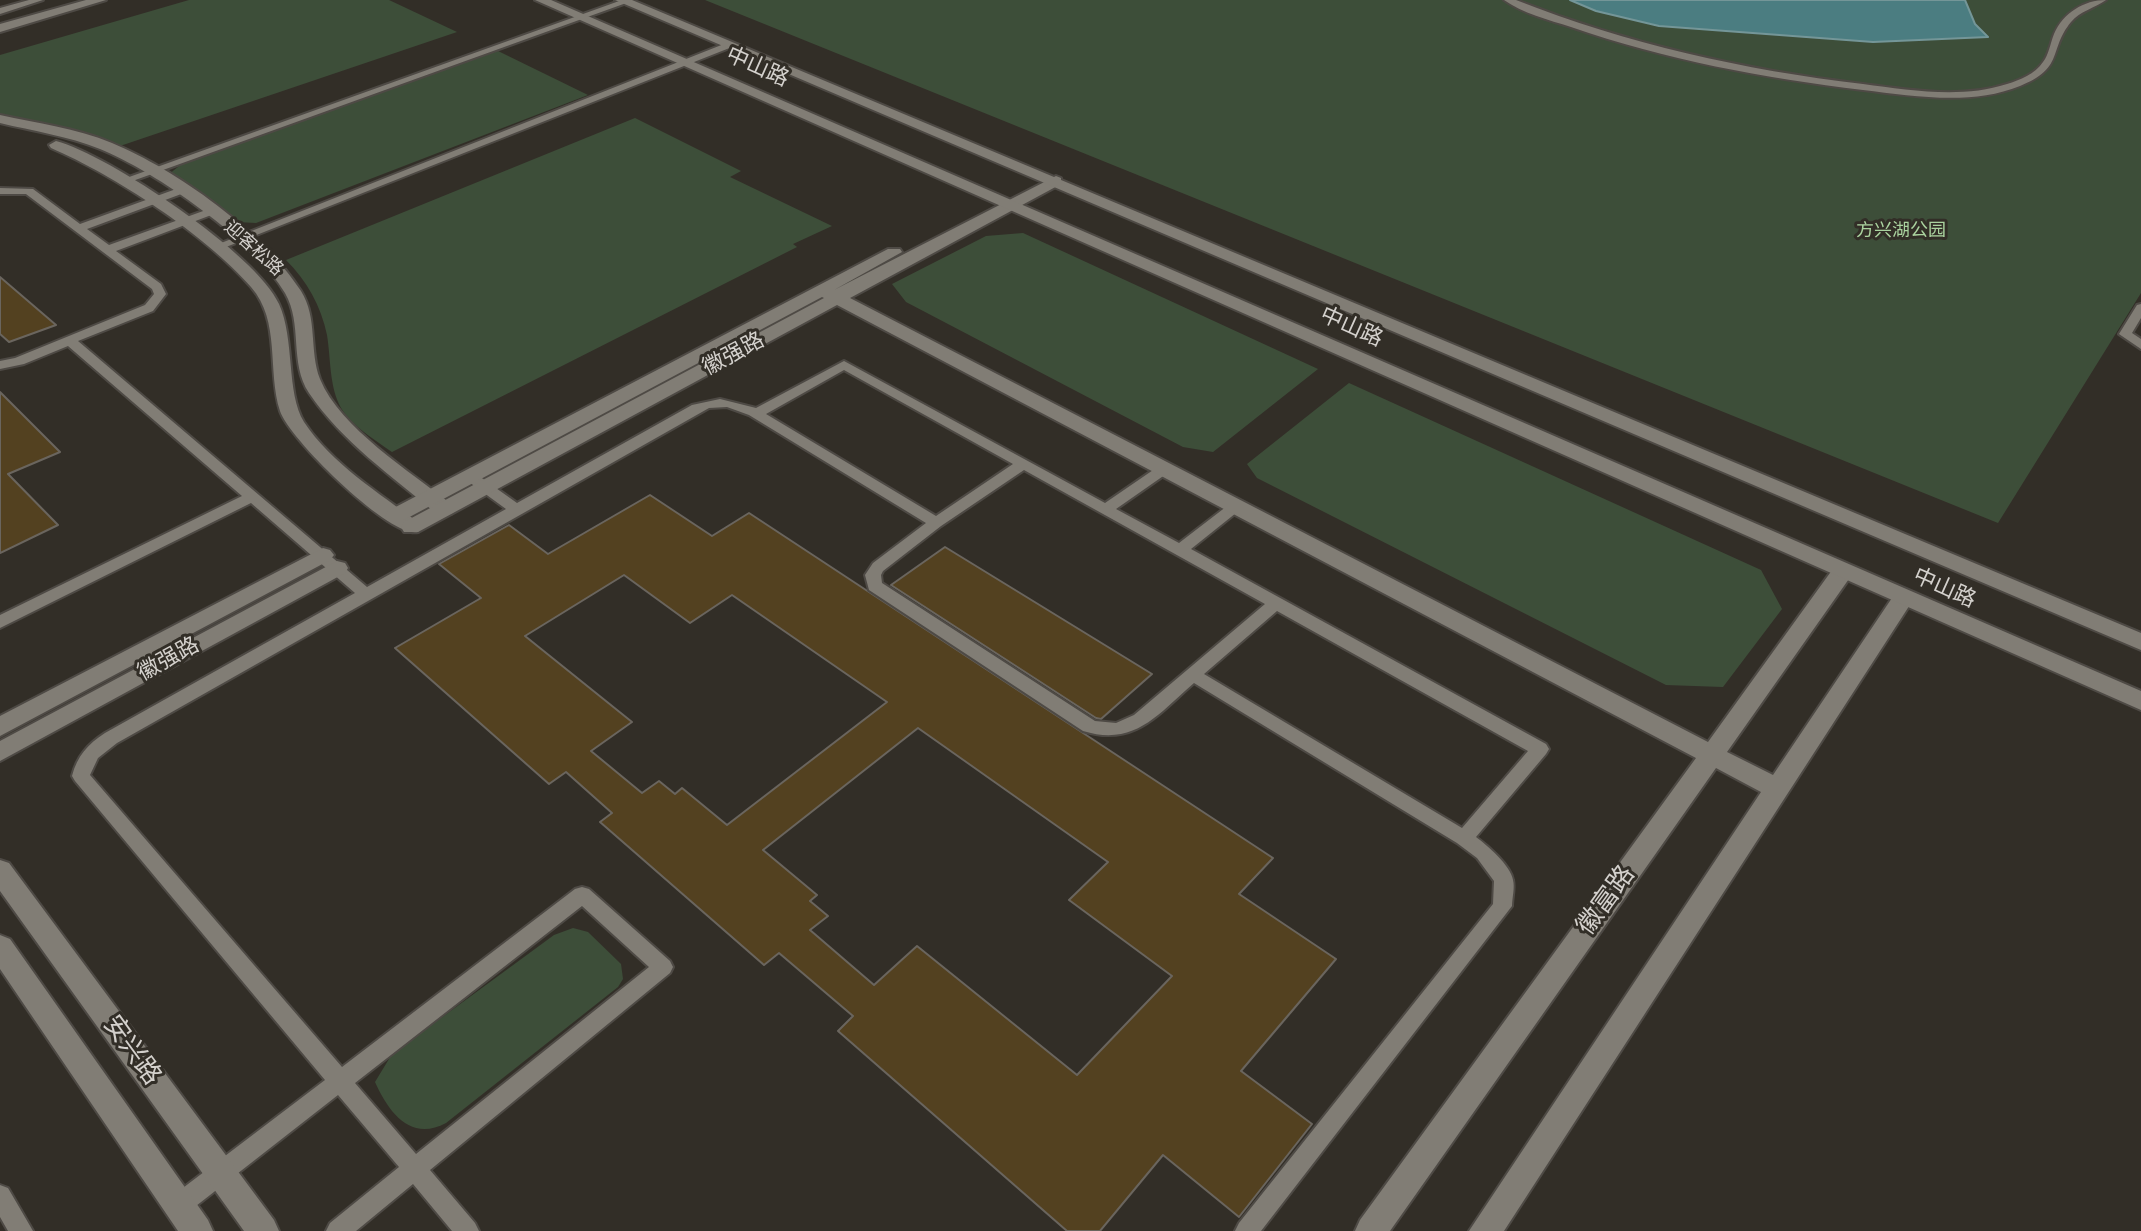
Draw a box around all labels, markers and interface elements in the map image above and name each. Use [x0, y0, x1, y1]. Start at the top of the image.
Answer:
street label: 中山路 [721, 43, 793, 93]
street label: 迎客松路 [219, 217, 287, 281]
park label: 方兴湖公园 [1856, 221, 1946, 243]
street label: 中山路 [1315, 303, 1387, 353]
street label: 徽强路 [699, 328, 769, 382]
street label: 中山路 [1908, 564, 1980, 614]
street label: 徽强路 [134, 632, 204, 688]
street label: 徽富路 [1571, 860, 1643, 942]
street label: 安兴路 [95, 1010, 167, 1092]

